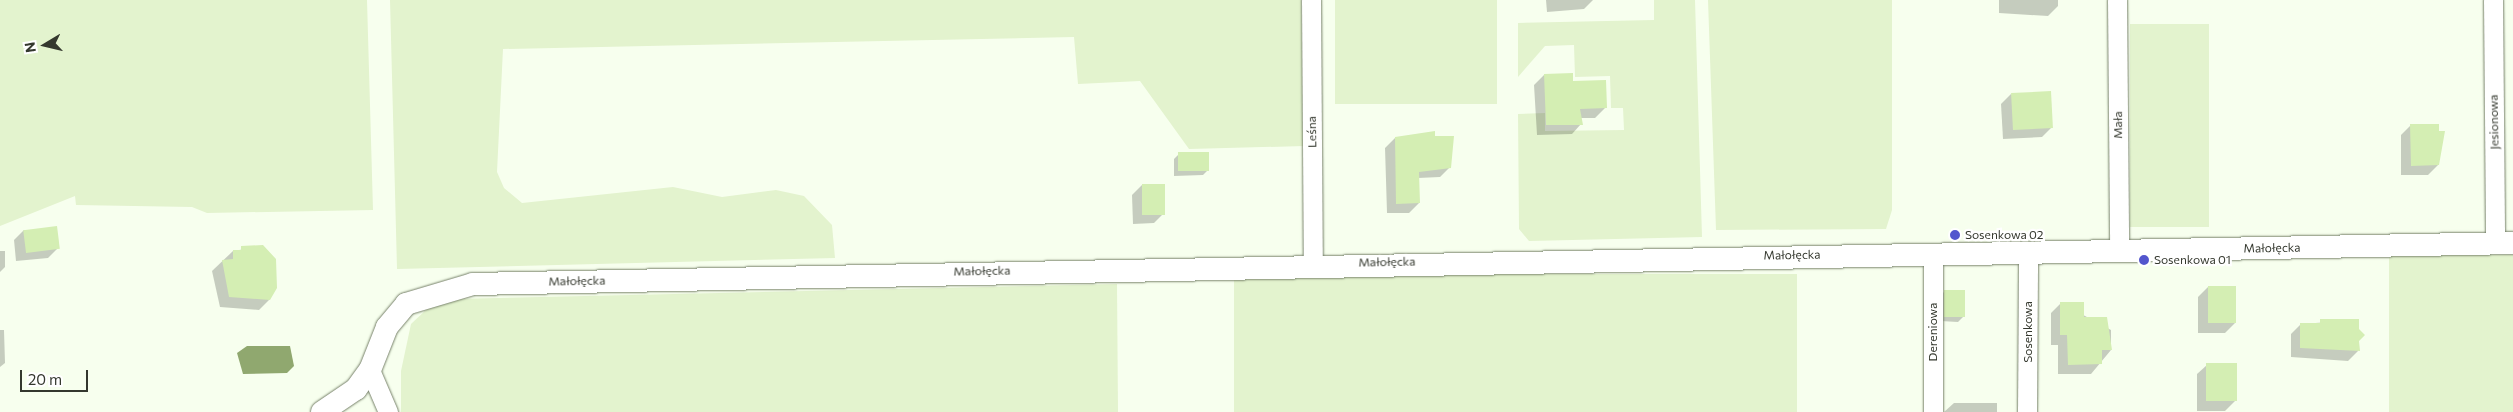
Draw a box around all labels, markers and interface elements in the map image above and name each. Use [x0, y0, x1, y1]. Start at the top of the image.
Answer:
north arrow [20, 20, 70, 70]
text: N [20, 41, 39, 54]
street label: Jesionowa [2486, 94, 2502, 150]
street label: Mała [2111, 111, 2125, 139]
street label: Leśna [1305, 116, 1319, 148]
place label: Sosenkowa 02 [1965, 228, 2043, 242]
marker: Sosenkowa 02 [1949, 229, 1961, 241]
street label: Małołęcka [2243, 240, 2301, 256]
street label: Małołęcka [1763, 247, 1821, 263]
place label: Sosenkowa 01 [2154, 253, 2231, 267]
street label: Małołęcka [1358, 254, 1416, 270]
marker: Sosenkowa 01 [2138, 254, 2150, 266]
street label: Małołęcka [953, 263, 1011, 279]
street label: Małołęcka [548, 273, 606, 289]
street label: Sosenkowa [2021, 301, 2035, 363]
street label: Dereniowa [1926, 303, 1940, 361]
scale bar [22, 360, 90, 392]
text: 20 m [28, 370, 62, 388]

